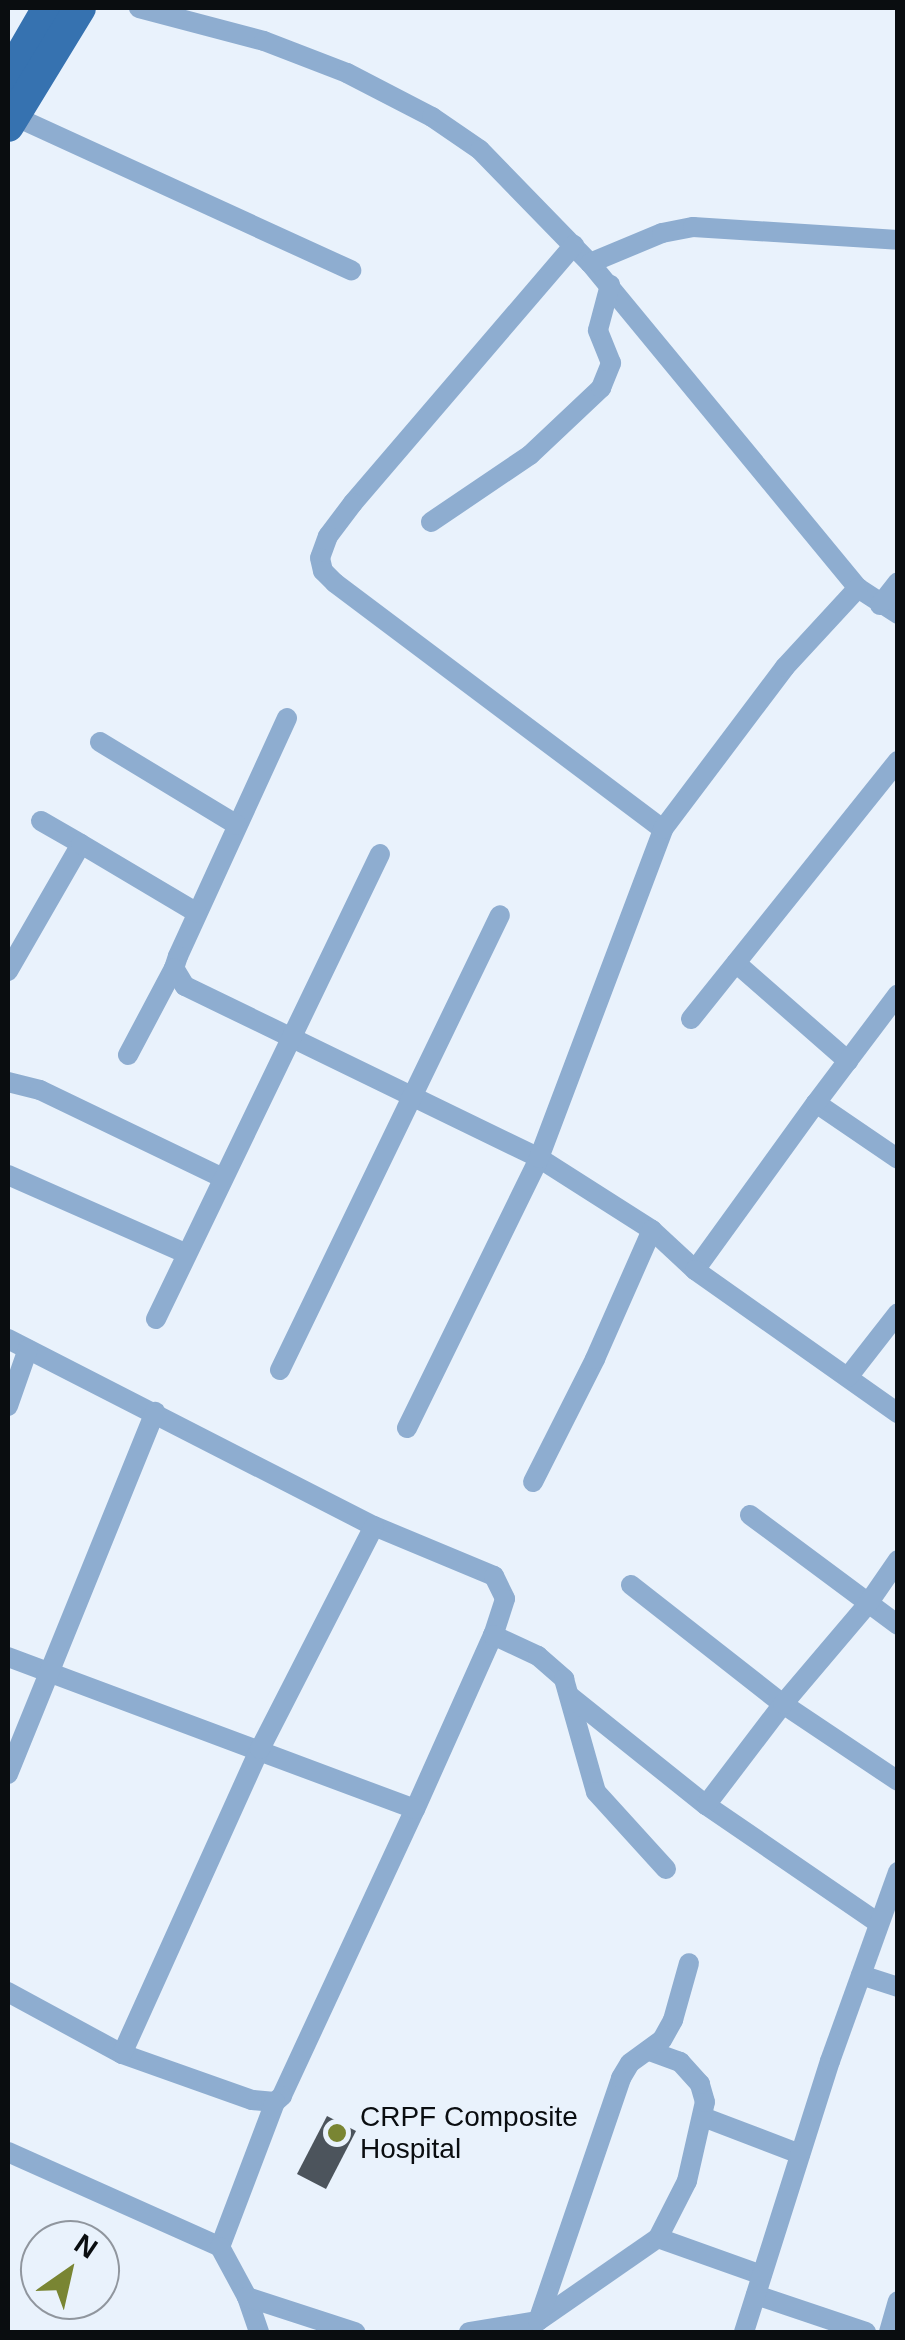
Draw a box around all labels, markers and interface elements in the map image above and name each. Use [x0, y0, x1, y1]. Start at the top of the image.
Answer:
place label: CRPF Composite Hospital [360, 2100, 578, 2166]
marker: CRPF Composite Hospital [324, 2120, 350, 2146]
north arrow [20, 2220, 120, 2320]
text: N [69, 2228, 103, 2265]

